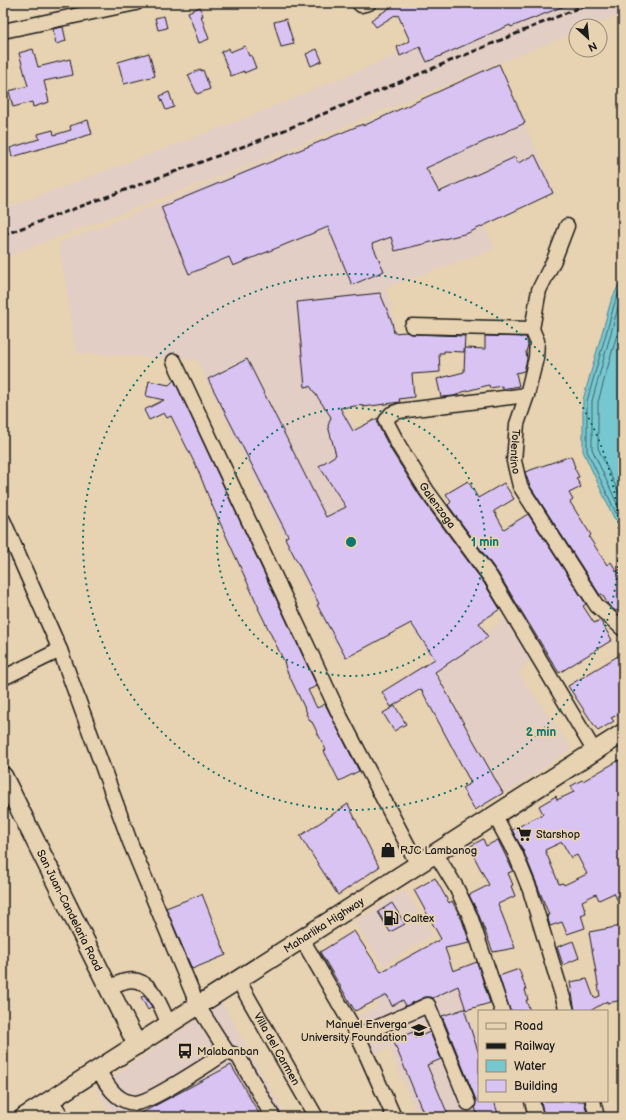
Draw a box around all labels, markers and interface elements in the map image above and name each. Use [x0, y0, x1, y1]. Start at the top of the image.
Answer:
north arrow [568, 18, 608, 58]
text: N [586, 39, 599, 54]
street label: Tolentino [507, 428, 523, 475]
street label: Galenzoga [416, 480, 458, 531]
centre of rings [344, 535, 358, 549]
text: 1 min [471, 535, 499, 550]
text: 2 min [526, 725, 556, 740]
supermarket icon: Starshop [515, 825, 533, 843]
place label: Starshop [536, 828, 580, 841]
shop icon: RJC Lambanog [379, 841, 397, 859]
place label: RJC Lambanog [400, 844, 477, 857]
street label: San Juan-Candelaria Road [34, 848, 105, 973]
street label: Maharlika Highway [281, 895, 367, 956]
fuel station icon: Caltex [382, 909, 400, 927]
place label: Caltex [403, 912, 434, 925]
street label: Villa del Carmen [251, 1010, 302, 1088]
legend [478, 1010, 608, 1102]
place label: Manuel Enverga University Foundation [301, 1018, 407, 1044]
text: Road [514, 1019, 543, 1034]
school or university icon: Manuel Enverga University Foundation [410, 1021, 428, 1039]
text: Railway [514, 1039, 556, 1054]
bus stop icon: Malabanban [176, 1042, 194, 1060]
place label: Malabanban [197, 1045, 259, 1058]
text: Water [514, 1059, 546, 1074]
text: Building [514, 1079, 558, 1094]

